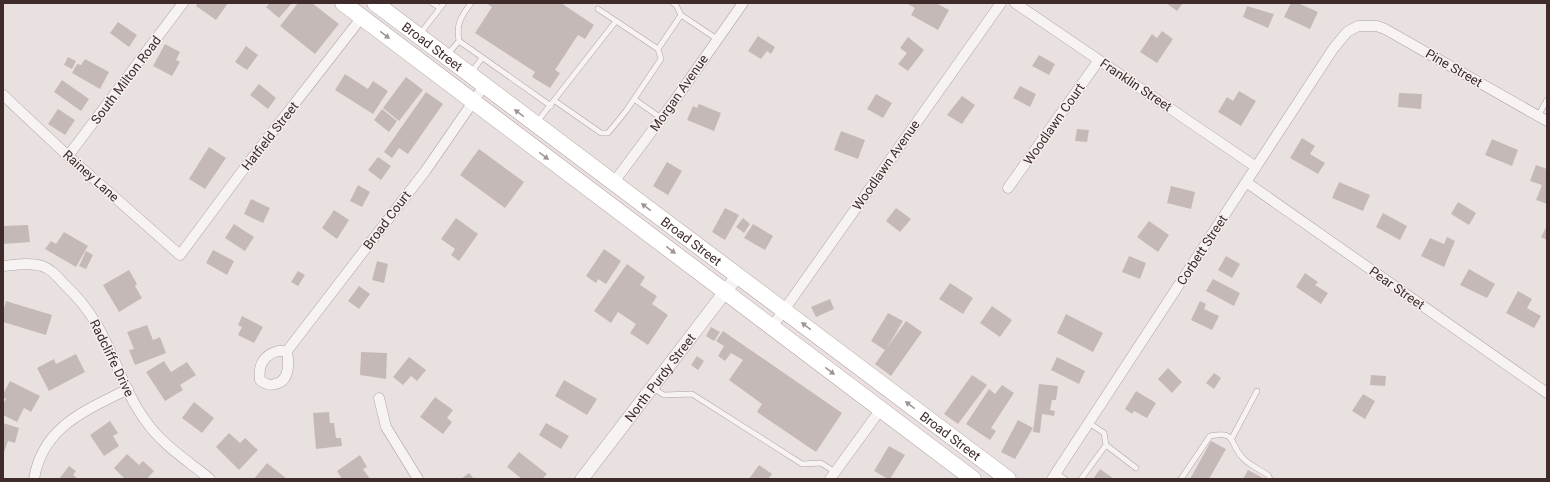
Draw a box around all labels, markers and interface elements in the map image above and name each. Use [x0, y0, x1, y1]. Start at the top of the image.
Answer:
street label: Broad Street [399, 19, 466, 74]
one-way arrow [379, 31, 390, 39]
street label: South Milton Road [88, 33, 164, 127]
street label: Pine Street [1423, 46, 1485, 90]
street label: Morgan Avenue [647, 52, 711, 134]
street label: Franklin Street [1097, 56, 1175, 114]
street label: Woodlawn Court [1020, 80, 1088, 168]
street label: Hatfield Street [239, 99, 301, 173]
one-way arrow [514, 108, 525, 117]
street label: Woodlawn Avenue [849, 117, 923, 213]
street label: Rainey Lane [60, 147, 122, 205]
one-way arrow [539, 152, 550, 160]
street label: Broad Court [360, 188, 414, 252]
one-way arrow [641, 202, 652, 211]
street label: Corbett Street [1174, 212, 1230, 288]
street label: Broad Street [658, 213, 725, 269]
one-way arrow [665, 246, 676, 255]
street label: Pear Street [1366, 263, 1428, 313]
street label: Radcliffe Drive [87, 317, 137, 399]
one-way arrow [801, 322, 812, 331]
street label: North Purdy Street [621, 330, 698, 424]
one-way arrow [825, 367, 836, 375]
one-way arrow [905, 401, 915, 409]
street label: Broad Street [917, 408, 984, 463]

